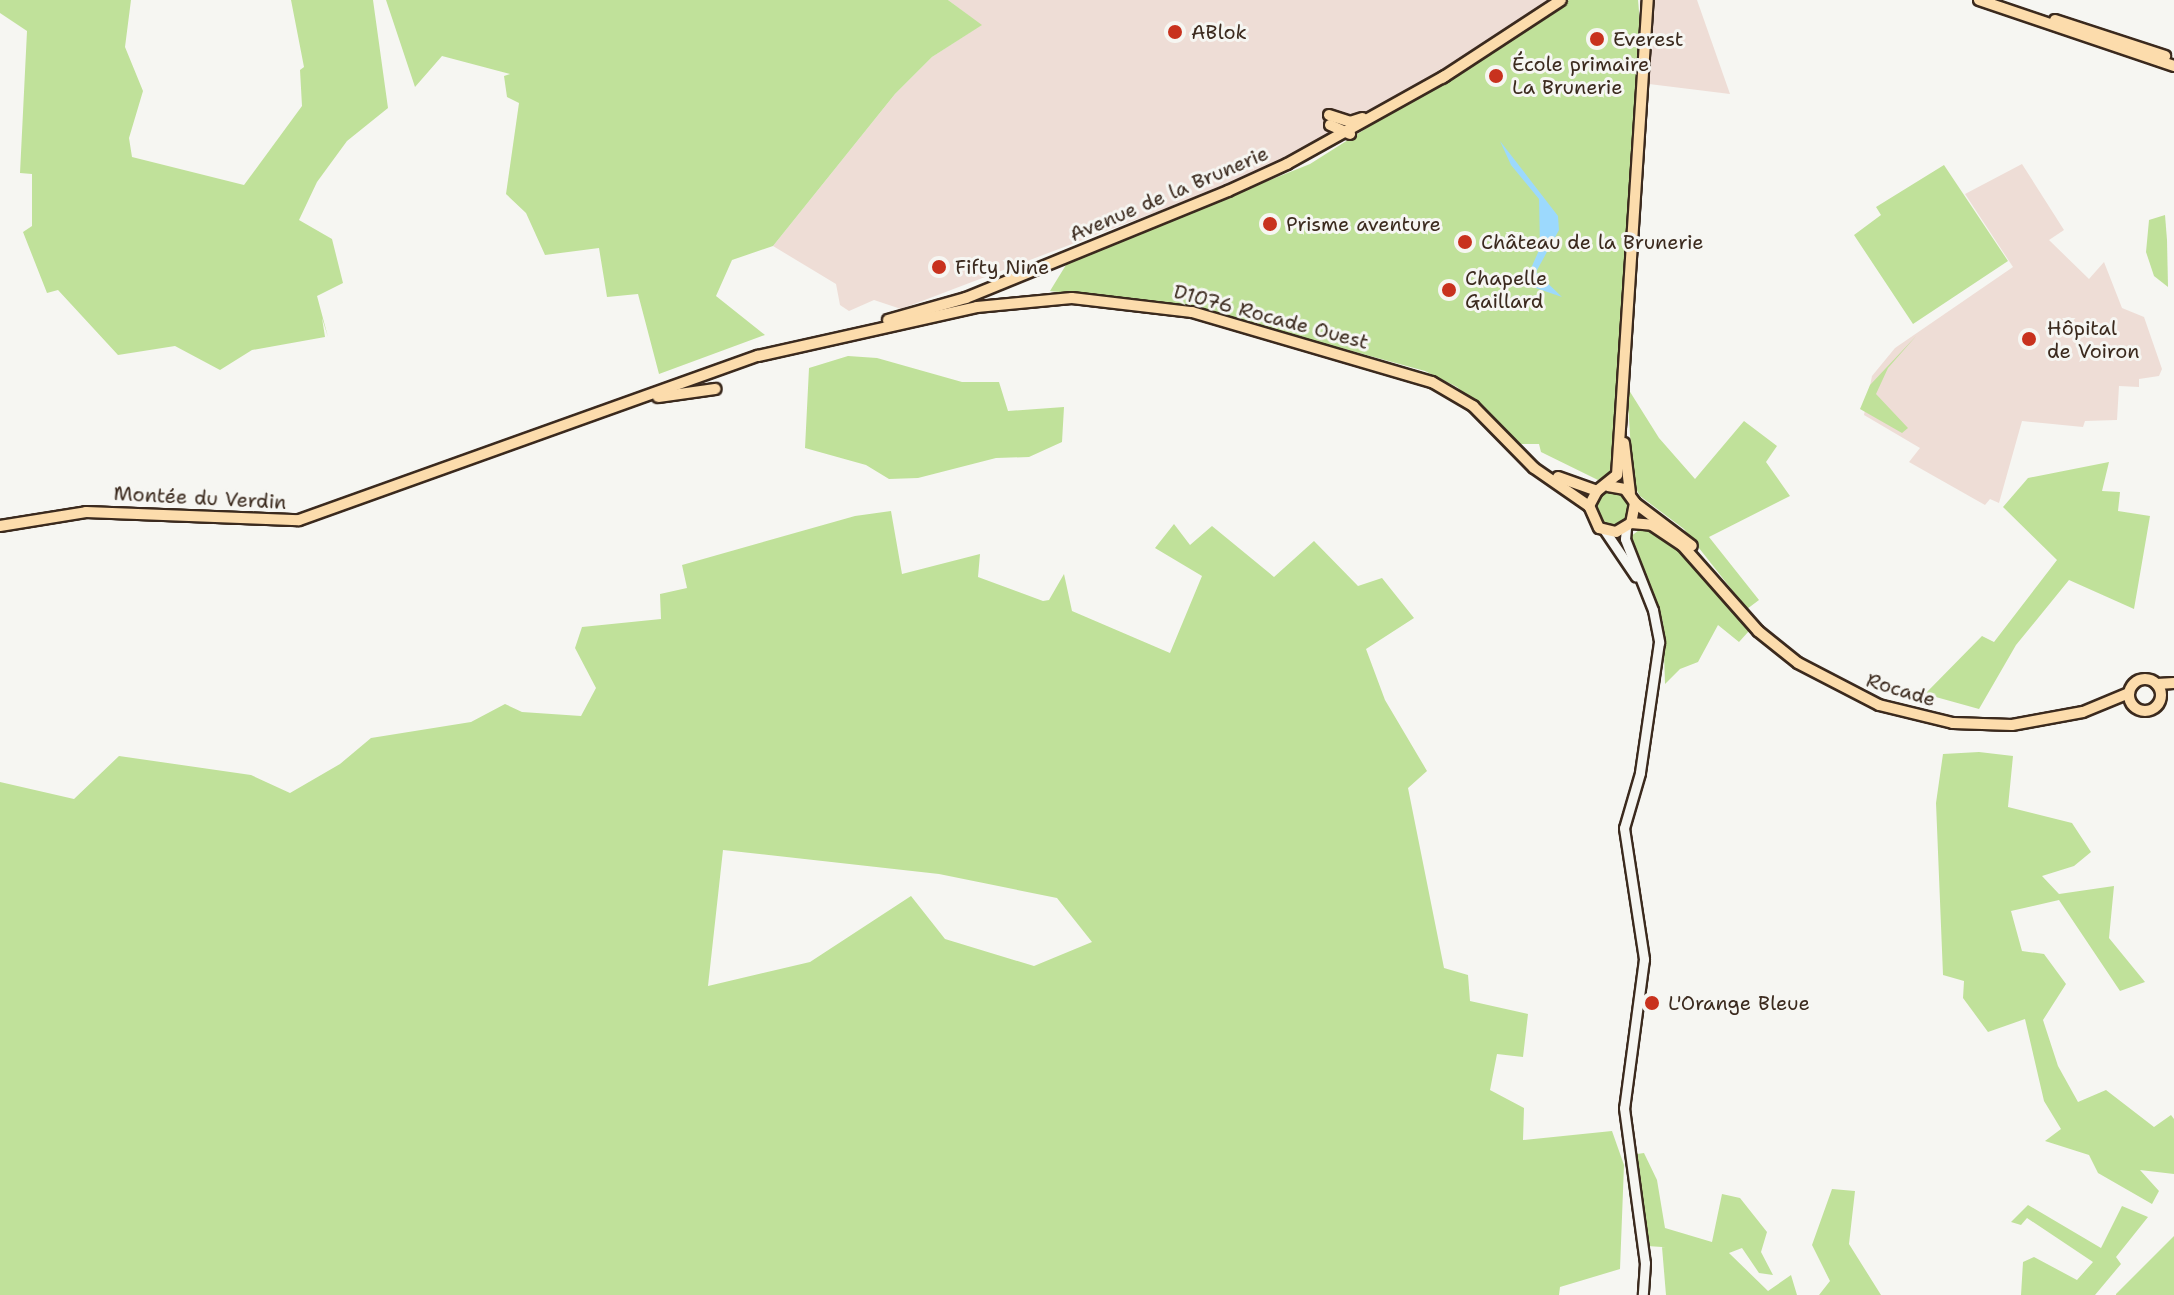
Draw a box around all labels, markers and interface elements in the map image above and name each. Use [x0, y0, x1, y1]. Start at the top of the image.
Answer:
place label: ABlok [1191, 20, 1247, 44]
marker: ABlok [1166, 23, 1184, 41]
place label: Everest [1613, 27, 1683, 51]
marker: Everest [1588, 30, 1606, 48]
place label: École primaire La Brunerie [1512, 52, 1649, 99]
marker: École primaire La Brunerie [1487, 67, 1505, 85]
street label: Avenue de la Brunerie [1066, 141, 1272, 247]
place label: Prisme aventure [1286, 212, 1441, 236]
marker: Prisme aventure [1261, 215, 1279, 233]
place label: Château de la Brunerie [1481, 230, 1704, 254]
marker: Château de la Brunerie [1456, 233, 1474, 251]
place label: Fifty Nine [955, 255, 1049, 279]
marker: Fifty Nine [930, 258, 948, 276]
place label: Chapelle Gaillard [1465, 266, 1547, 313]
street label: D1076 Rocade Ouest [1171, 279, 1371, 355]
marker: Chapelle Gaillard [1440, 281, 1458, 299]
place label: Hôpital de Voiron [2047, 316, 2140, 363]
marker: Hôpital de Voiron [2018, 328, 2040, 350]
street label: Montée du Verdin [113, 481, 287, 515]
street label: Rocade [1863, 668, 1939, 712]
place label: L'Orange Bleue [1668, 991, 1810, 1015]
marker: L'Orange Bleue [1643, 994, 1661, 1012]

